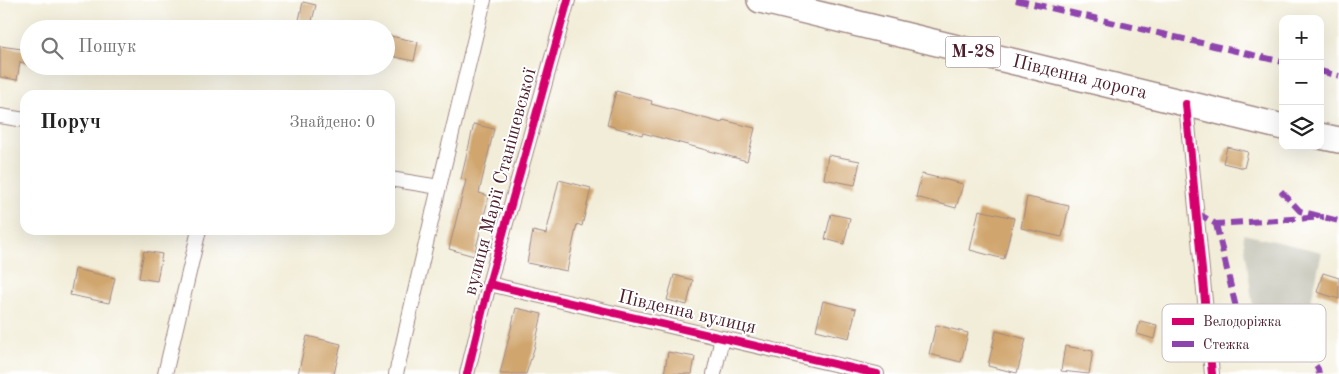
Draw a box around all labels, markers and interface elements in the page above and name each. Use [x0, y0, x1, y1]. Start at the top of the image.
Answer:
map controls [1279, 15, 1324, 150]
button: + [1279, 15, 1324, 60]
search box [20, 20, 395, 75]
icon: search [38, 34, 66, 62]
road number: М-28 [946, 36, 1000, 68]
text: Пошук [78, 38, 136, 57]
street label: Південна дорога [1010, 52, 1150, 103]
button: − [1279, 60, 1324, 105]
street label: вулиця Марії Станішевської [462, 66, 541, 297]
button: layers [1279, 105, 1324, 150]
text: Поруч [40, 112, 101, 133]
text: Знайдено: 0 [290, 115, 375, 131]
street label: Південна вулиця [616, 288, 758, 338]
legend [1162, 304, 1326, 362]
text: Велодоріжка [1203, 315, 1282, 329]
text: Стежка [1203, 338, 1250, 352]

